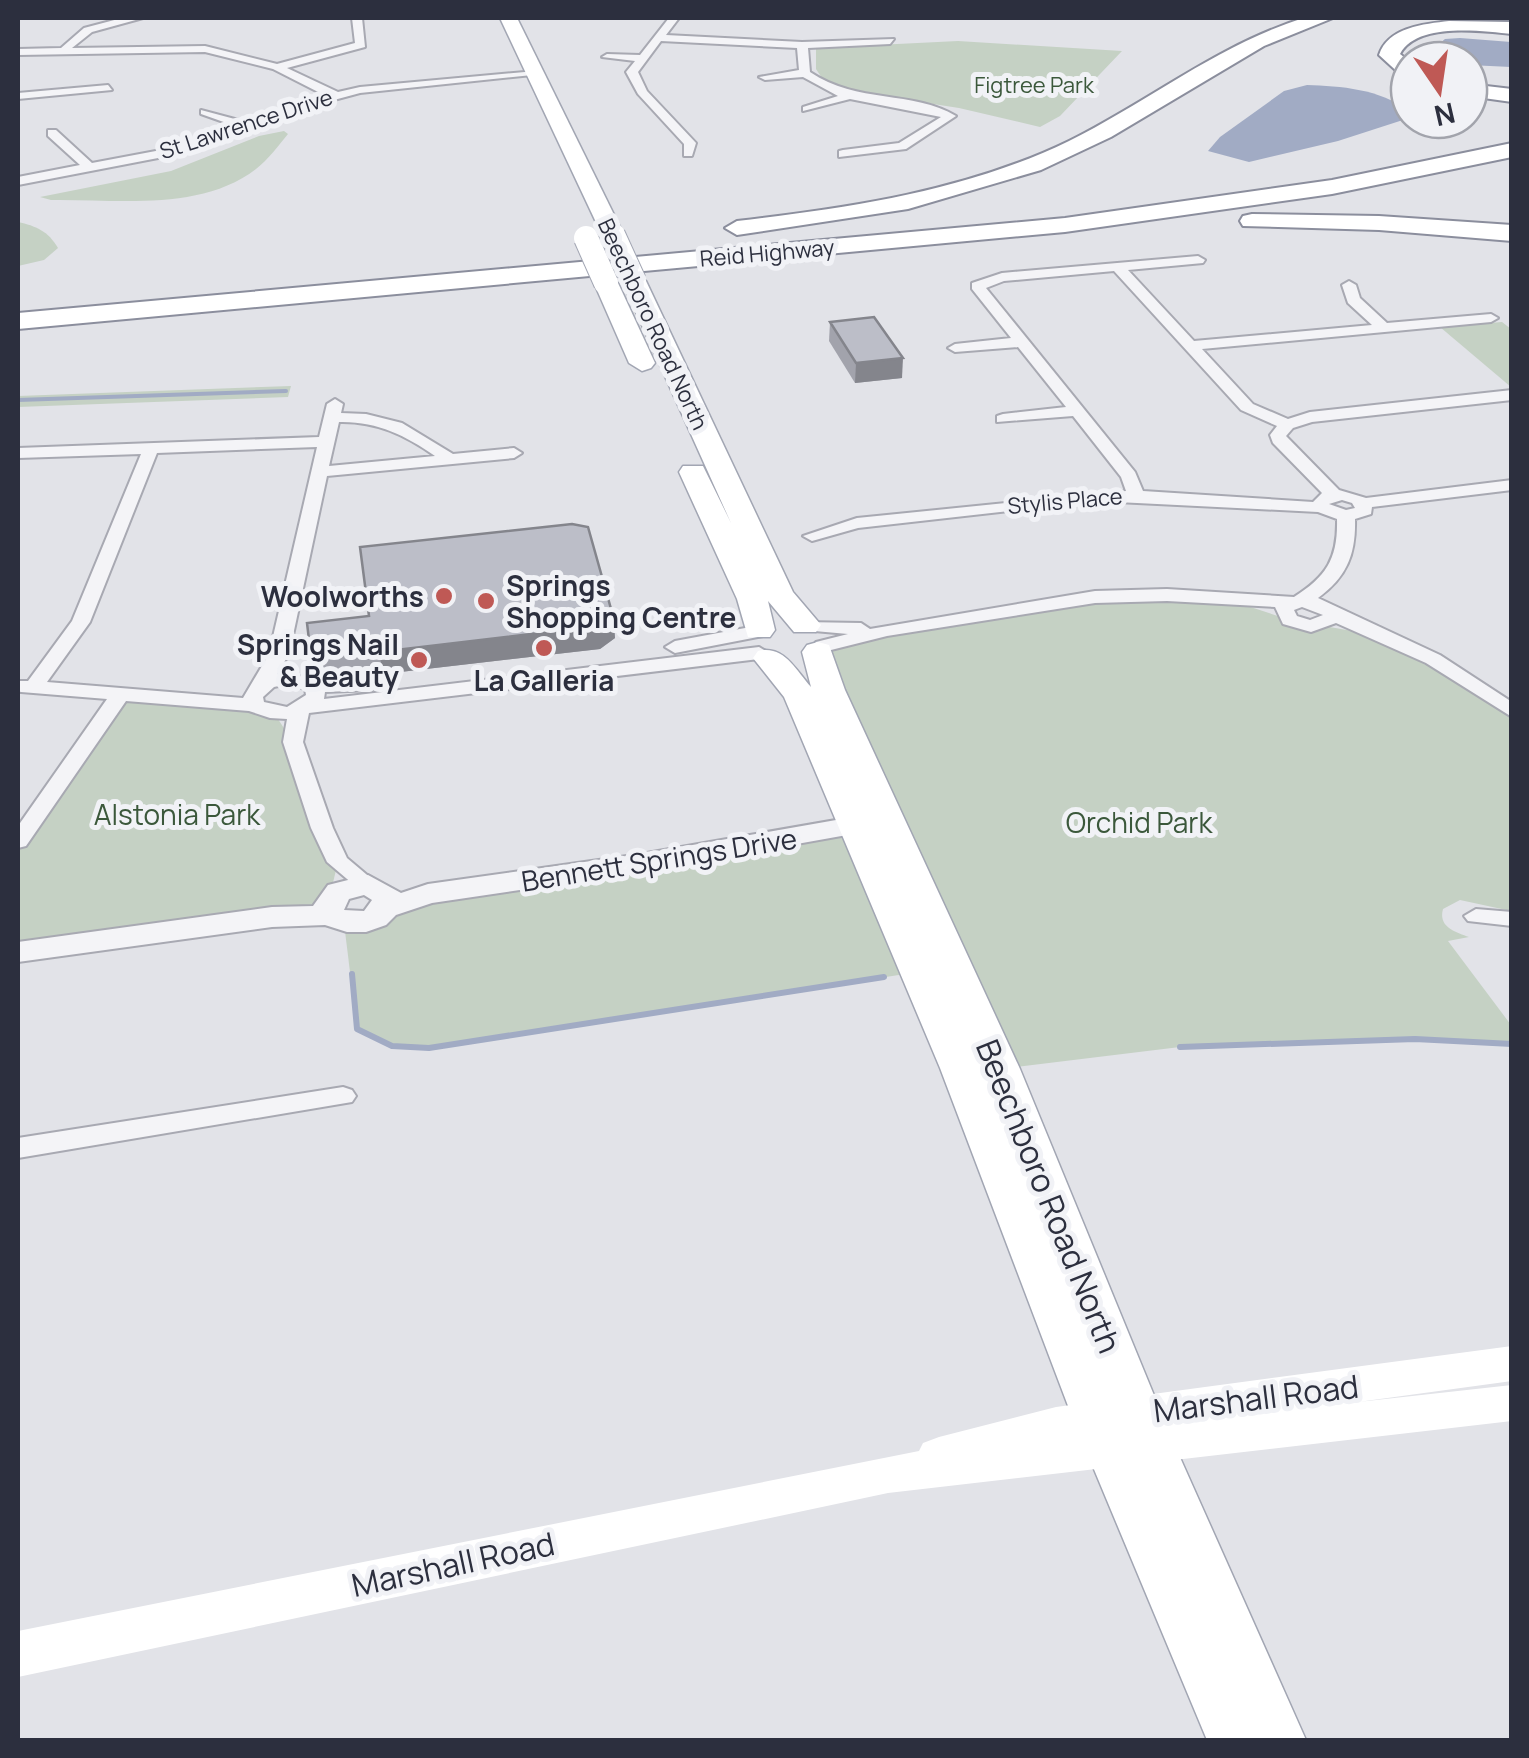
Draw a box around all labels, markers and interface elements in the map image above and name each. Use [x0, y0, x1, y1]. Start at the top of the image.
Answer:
north arrow [1389, 40, 1489, 140]
park label: Figtree Park [974, 70, 1095, 100]
street label: St Lawrence Drive [156, 82, 337, 166]
text: N [1431, 95, 1459, 136]
street label: Beechboro Road North [591, 213, 715, 435]
street label: Reid Highway [698, 232, 836, 274]
street label: Stylis Place [1006, 481, 1124, 521]
place label: Springs Shopping Centre [506, 566, 736, 636]
place label: Woolworths [261, 577, 424, 615]
marker: Woolworths [433, 585, 455, 607]
marker: Springs Shopping Centre [475, 590, 497, 612]
place label: Springs Nail & Beauty [237, 625, 399, 695]
marker: La Galleria [533, 637, 555, 659]
marker: Springs Nail & Beauty [408, 649, 430, 671]
place label: La Galleria [473, 661, 615, 699]
park label: Alstonia Park [94, 795, 261, 833]
park label: Orchid Park [1066, 803, 1213, 841]
street label: Bennett Springs Drive [519, 818, 799, 900]
street label: Beechboro Road North [966, 1033, 1132, 1359]
street label: Marshall Road [1151, 1364, 1361, 1432]
street label: Marshall Road [348, 1521, 558, 1607]

